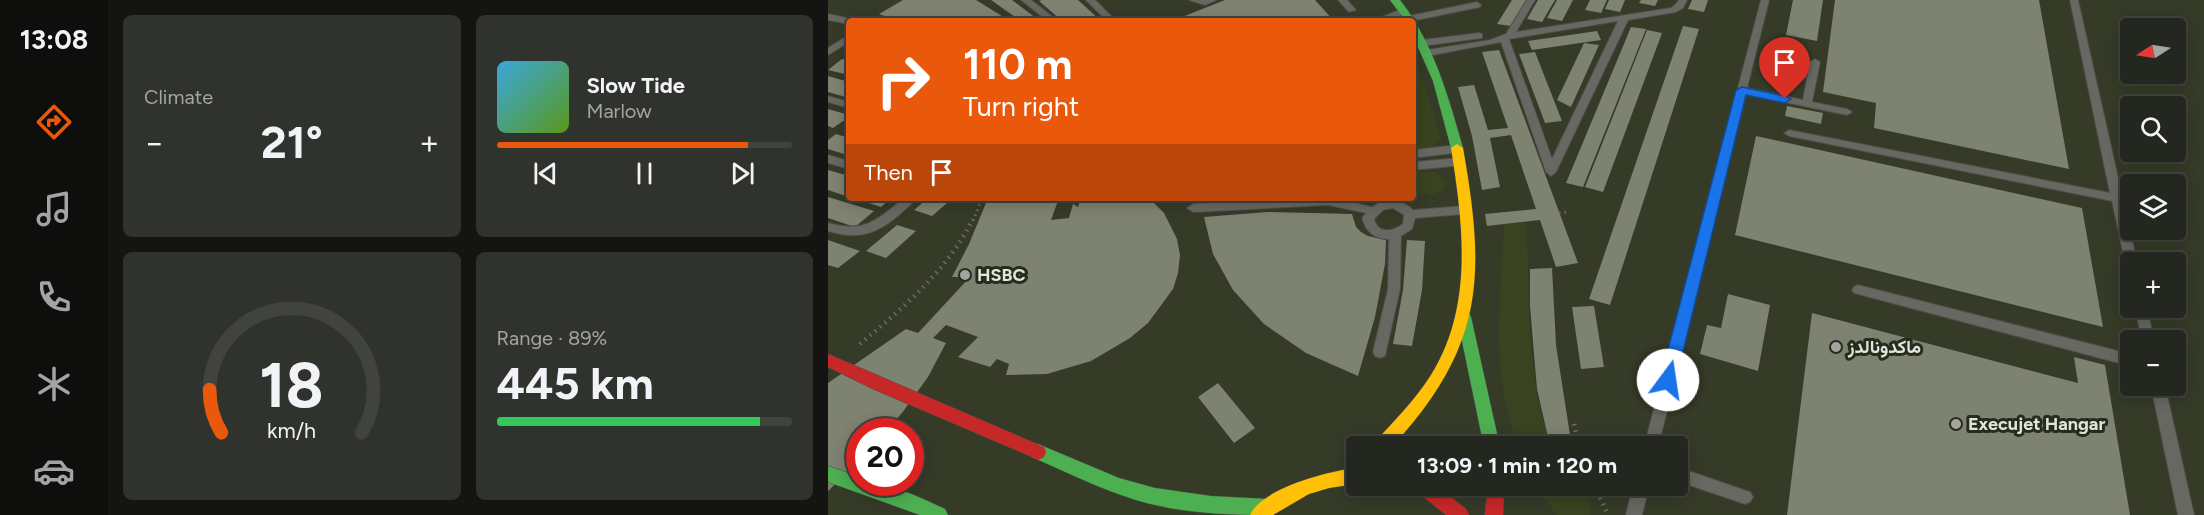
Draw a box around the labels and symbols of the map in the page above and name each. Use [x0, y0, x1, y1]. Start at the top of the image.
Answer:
north arrow [2120, 18, 2186, 84]
pin [1759, 37, 1810, 99]
place label: HSBC [977, 264, 1026, 286]
marker: HSBC [958, 268, 972, 282]
place label: ماكدونالدز [1847, 336, 1921, 358]
marker: ماكدونالدز [1829, 340, 1843, 354]
position arrow [1636, 348, 1700, 412]
place label: Execujet Hangar [1968, 413, 2105, 435]
marker: Execujet Hangar [1949, 417, 1963, 431]
speed limit sign: 20 [846, 418, 924, 496]

